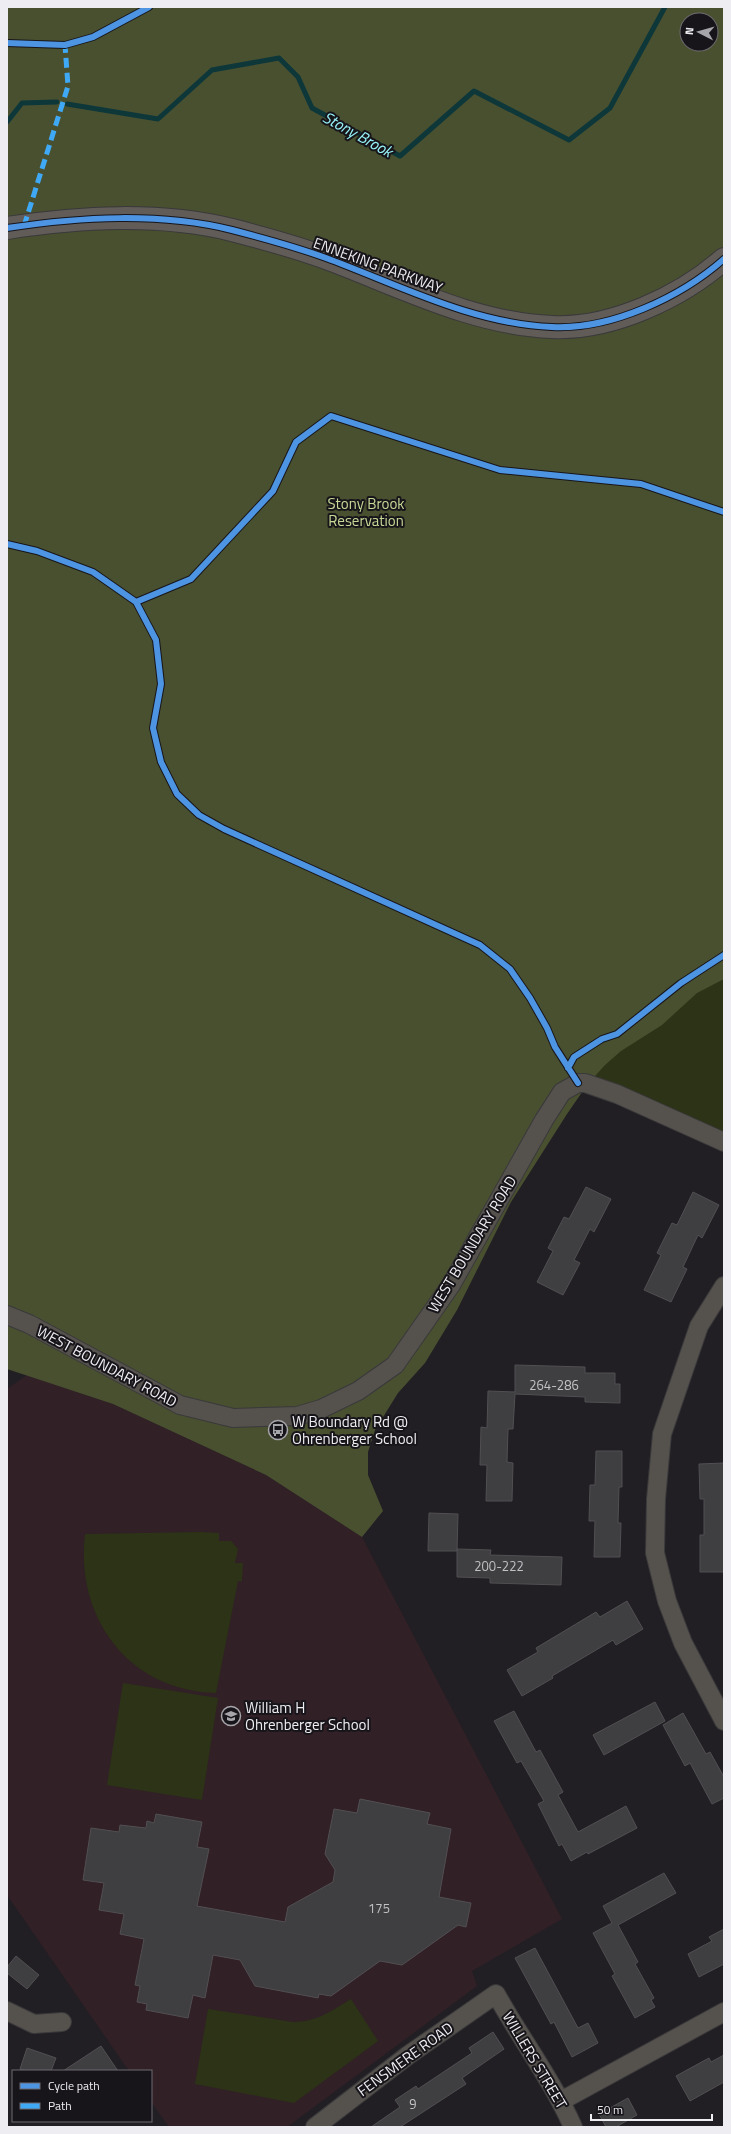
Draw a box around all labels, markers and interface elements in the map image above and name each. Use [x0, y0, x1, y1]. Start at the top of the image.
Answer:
north arrow [679, 12, 719, 52]
text: N [681, 26, 697, 36]
water label: Stony Brook [319, 105, 399, 164]
street label: ENNEKING PARKWAY [310, 231, 446, 299]
park label: Stony Brook Reservation [328, 492, 405, 532]
street label: WEST BOUNDARY ROAD [422, 1171, 522, 1317]
street label: WEST BOUNDARY ROAD [33, 1319, 181, 1413]
house number: 264-286 [529, 1375, 579, 1395]
place label: W Boundary Rd @ Ohrenberger School [292, 1410, 417, 1450]
bus stop icon: W Boundary Rd @ Ohrenberger School [267, 1419, 289, 1441]
house number: 200-222 [474, 1556, 524, 1576]
place label: William H Ohrenberger School [245, 1696, 370, 1736]
school or university icon: William H Ohrenberger School [220, 1705, 242, 1727]
house number: 175 [368, 1898, 390, 1918]
street label: WILLERS STREET [497, 2007, 573, 2113]
street label: FENSMERE ROAD [352, 2016, 458, 2102]
legend [12, 2070, 152, 2122]
text: Cycle path [48, 2076, 100, 2095]
house number: 9 [409, 2094, 417, 2114]
text: Path [48, 2096, 72, 2115]
scale bar [591, 2096, 712, 2122]
text: 50 m [597, 2100, 623, 2119]

